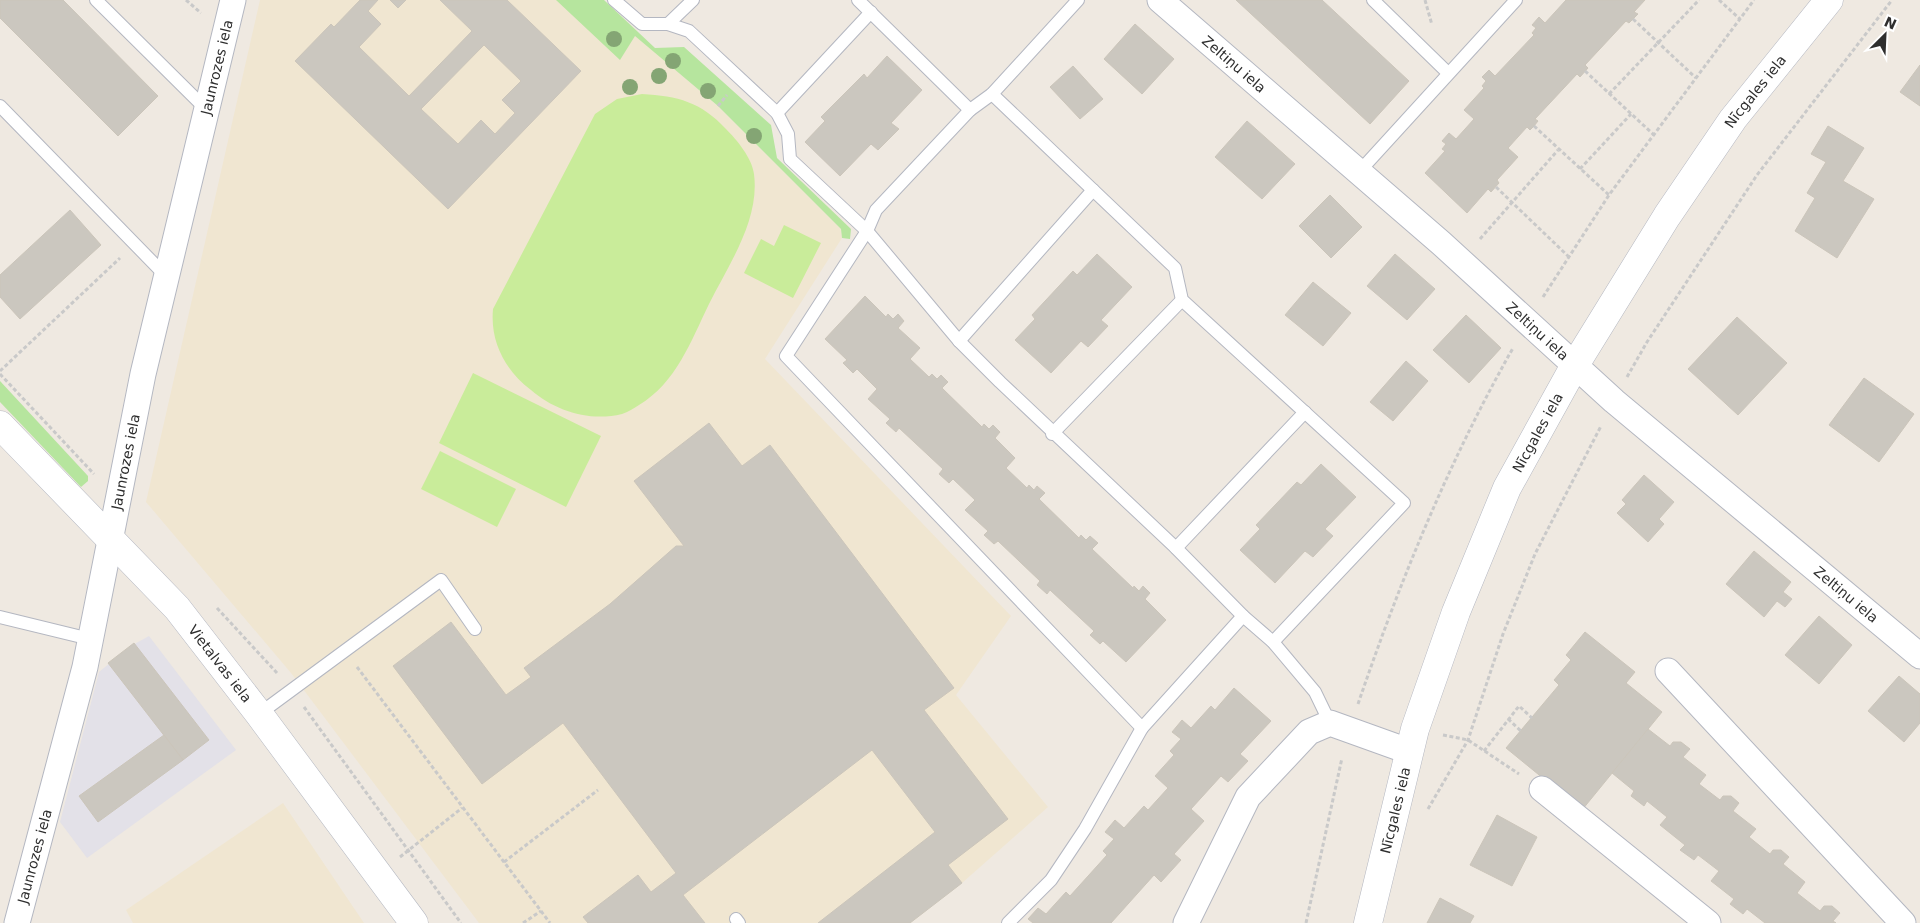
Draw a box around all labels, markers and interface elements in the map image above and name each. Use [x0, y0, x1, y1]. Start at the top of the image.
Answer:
north arrow [1860, 10, 1910, 60]
text: N [1882, 13, 1899, 33]
street label: Jaunrozes iela [197, 18, 236, 117]
street label: Zeltiņu iela [1199, 32, 1269, 96]
street label: Nīcgales iela [1721, 52, 1789, 131]
street label: Zeltiņu iela [1503, 299, 1572, 363]
street label: Nīcgales iela [1509, 390, 1566, 475]
street label: Jaunrozes iela [108, 413, 143, 512]
street label: Zeltiņu iela [1811, 563, 1882, 626]
street label: Vietalvas iela [185, 622, 255, 706]
street label: Nīcgales iela [1377, 765, 1414, 855]
street label: Jaunrozes iela [14, 807, 55, 906]

